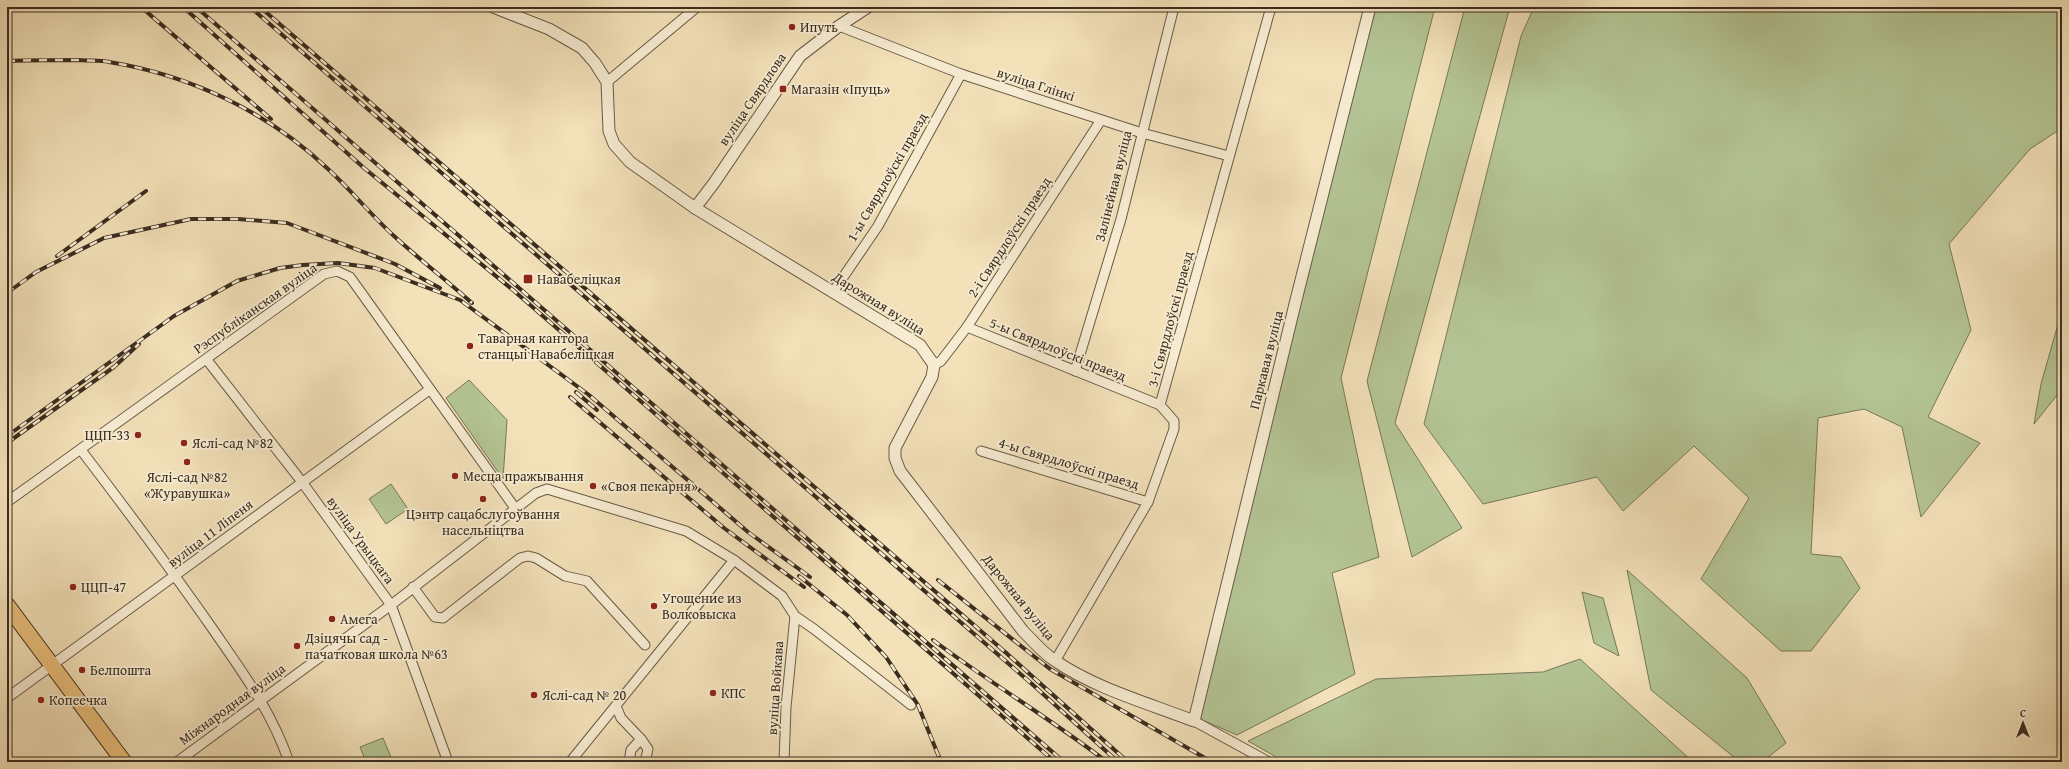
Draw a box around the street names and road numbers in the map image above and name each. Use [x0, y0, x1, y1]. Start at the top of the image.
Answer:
street label: вуліца Свярдлова [713, 48, 791, 150]
street label: вуліца Глінкі [994, 62, 1078, 106]
street label: 1-ы Свярдлоўскі праезд [842, 108, 932, 245]
street label: Залінейная вуліца [1090, 128, 1137, 244]
street label: 2-і Свярдлоўскі праезд [962, 172, 1056, 301]
street label: 3-і Свярдлоўскі праезд [1142, 248, 1198, 389]
street label: Рэспубліканская вуліца [189, 258, 321, 358]
street label: Дарожная вуліца [828, 266, 929, 340]
street label: Паркавая вуліца [1244, 308, 1288, 411]
street label: 5-ы Свярдлоўскі праезд [987, 312, 1130, 386]
street label: 4-ы Свярдлоўскі праезд [996, 432, 1142, 494]
street label: вуліца Урыцкага [322, 492, 400, 588]
street label: вуліца 11 Ліпеня [163, 494, 257, 572]
street label: Дарожная вуліца [977, 549, 1060, 645]
street label: вуліца Войкава [762, 640, 788, 736]
street label: Міжнародная вуліца [175, 658, 290, 750]

